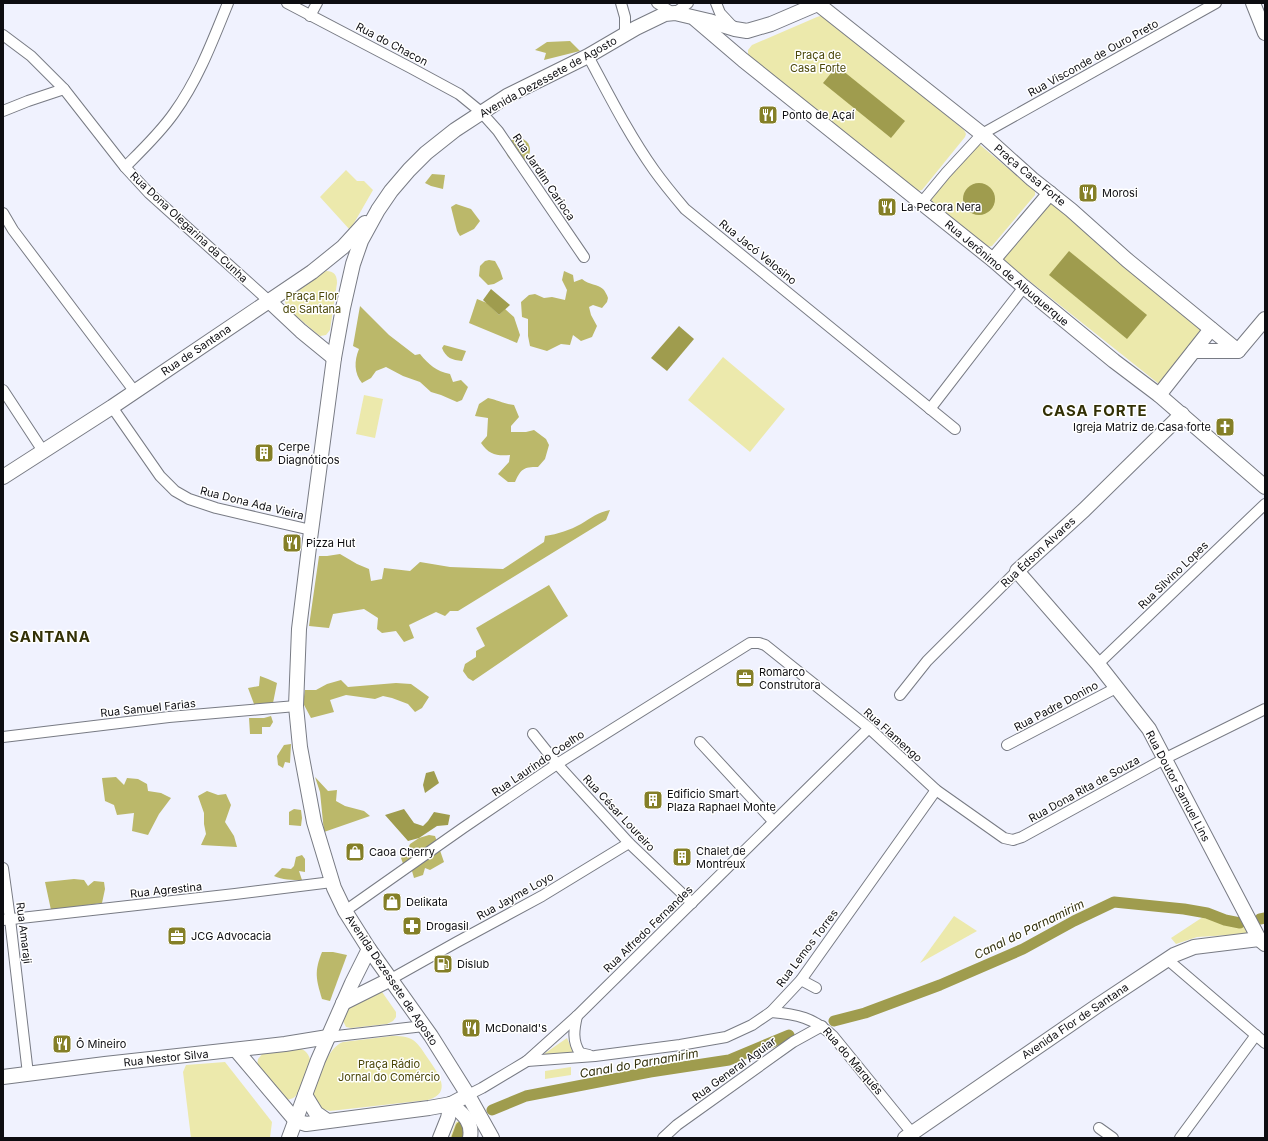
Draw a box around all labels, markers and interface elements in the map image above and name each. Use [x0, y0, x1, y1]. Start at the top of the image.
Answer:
street label: Rua Visconde de Ouro Preto [1025, 16, 1161, 100]
street label: Rua do Chacon [354, 19, 430, 69]
street label: Avenida Dezessete de Agosto [477, 33, 620, 121]
park label: Praça de Casa Forte [790, 48, 846, 75]
restaurant icon: Ponto de Açaí [757, 104, 779, 126]
place label: Ponto de Açaí [782, 108, 855, 122]
street label: Rua Jardim Carioca [510, 131, 578, 223]
street label: Praça Casa Forte [991, 141, 1069, 209]
street label: Rua Dona Olegarina da Cunha [127, 169, 251, 285]
restaurant icon: Morosi [1077, 182, 1099, 204]
place label: Morosi [1102, 186, 1138, 200]
restaurant icon: La Pecora Nera [876, 196, 898, 218]
place label: La Pecora Nera [901, 200, 981, 214]
street label: Rua Jacó Velosino [716, 216, 800, 288]
street label: Rua Jerônimo de Albuquerque [942, 217, 1072, 329]
park label: Praça Flor de Santana [283, 289, 341, 316]
street label: Rua de Santana [158, 321, 234, 379]
district label: CASA FORTE [1042, 401, 1148, 420]
church icon: Igreja Matriz de Casa forte [1214, 416, 1236, 438]
place label: Igreja Matriz de Casa forte [1073, 420, 1211, 434]
place label: Cerpe Diagnóticos [278, 440, 340, 467]
building icon: Cerpe Diagnóticos [253, 442, 275, 464]
street label: Rua Dona Ada Vieira [199, 483, 305, 523]
street label: Rua Édson Alvares [998, 514, 1078, 590]
restaurant icon: Pizza Hut [281, 532, 303, 554]
place label: Pizza Hut [306, 536, 356, 550]
street label: Rua Silvino Lopes [1135, 538, 1211, 612]
district label: SANTANA [9, 627, 91, 646]
place label: Romarco Construtora [759, 665, 821, 692]
office icon: Romarco Construtora [734, 667, 756, 689]
street label: Rua Padre Donino [1012, 678, 1101, 734]
street label: Rua Samuel Farias [100, 696, 197, 720]
street label: Rua Flamengo [861, 705, 926, 765]
street label: Rua Laurindo Coelho [489, 727, 587, 799]
street label: Rua Doutor Samuel Lins [1143, 728, 1213, 844]
street label: Rua Dona Rita de Souza [1026, 753, 1142, 825]
street label: Rua César Loureiro [580, 772, 658, 854]
place label: Edificio Smart Plaza Raphael Monte [667, 787, 776, 814]
building icon: Edificio Smart Plaza Raphael Monte [642, 789, 664, 811]
shop icon: Caoa Cherry [344, 841, 366, 863]
place label: Chalet de Montreux [696, 844, 746, 871]
place label: Caoa Cherry [369, 845, 435, 859]
building icon: Chalet de Montreux [671, 846, 693, 868]
street label: Rua Jayme Loyo [474, 869, 556, 923]
street label: Rua Agrestina [129, 879, 203, 901]
street label: Rua Alfredo Fernandes [600, 883, 696, 975]
shop icon: Delikata [381, 891, 403, 913]
place label: Delikata [406, 895, 448, 909]
water label: Canal do Parnamirim [972, 896, 1087, 962]
street label: Rua Amaraji [13, 901, 35, 965]
street label: Rua Lemos Torres [773, 906, 841, 990]
street label: Avenida Dezessete de Agosto [343, 912, 441, 1048]
pharmacy icon: Drogasil [401, 915, 423, 937]
place label: Drogasil [426, 919, 469, 933]
office icon: JCG Advocacia [166, 925, 188, 947]
place label: JCG Advocacia [191, 929, 271, 943]
fuel station icon: Dislub [432, 953, 454, 975]
place label: Dislub [457, 957, 490, 971]
street label: Avenida Flor de Santana [1019, 980, 1131, 1062]
restaurant icon: McDonald's [460, 1017, 482, 1039]
place label: McDonald's [485, 1021, 547, 1035]
street label: Rua do Marquês [820, 1024, 886, 1098]
restaurant icon: Ô Mineiro [51, 1033, 73, 1055]
street label: Rua General Aguiar [689, 1034, 779, 1104]
place label: Ô Mineiro [76, 1037, 127, 1051]
water label: Canal do Parnamirim [578, 1045, 700, 1081]
street label: Rua Nestor Silva [123, 1047, 209, 1069]
park label: Praça Rádio Jornal do Comércio [338, 1057, 441, 1084]

